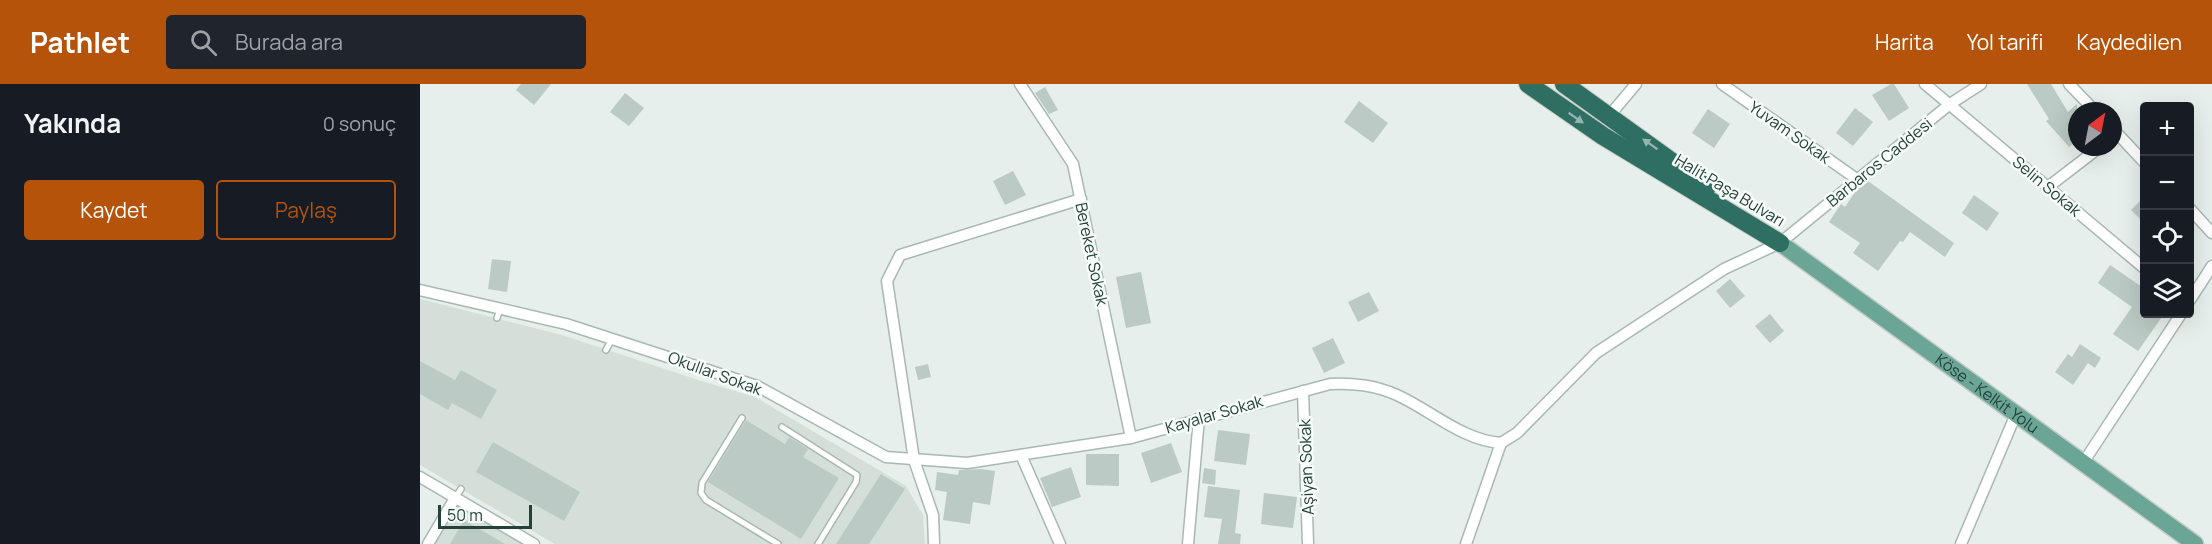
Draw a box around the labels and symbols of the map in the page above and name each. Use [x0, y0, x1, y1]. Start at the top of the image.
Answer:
street label: Yuvam Sokak [1745, 96, 1836, 169]
north arrow [2068, 102, 2122, 156]
one-way arrow [1568, 112, 1584, 124]
street label: Barbaros Caddesi [1821, 112, 1937, 212]
one-way arrow [1642, 138, 1658, 150]
street label: Halit Paşa Bulvarı [1671, 148, 1789, 232]
street label: Selin Sokak [2008, 151, 2087, 222]
street label: Bereket Sokak [1070, 200, 1114, 309]
street label: Okullar Sokak [665, 346, 766, 401]
street label: Köse - Kelkit Yolu [1931, 348, 2043, 438]
street label: Kayalar Sokak [1163, 389, 1266, 438]
street label: Aşiyan Sokak [1293, 418, 1319, 515]
scale bar [438, 502, 532, 530]

